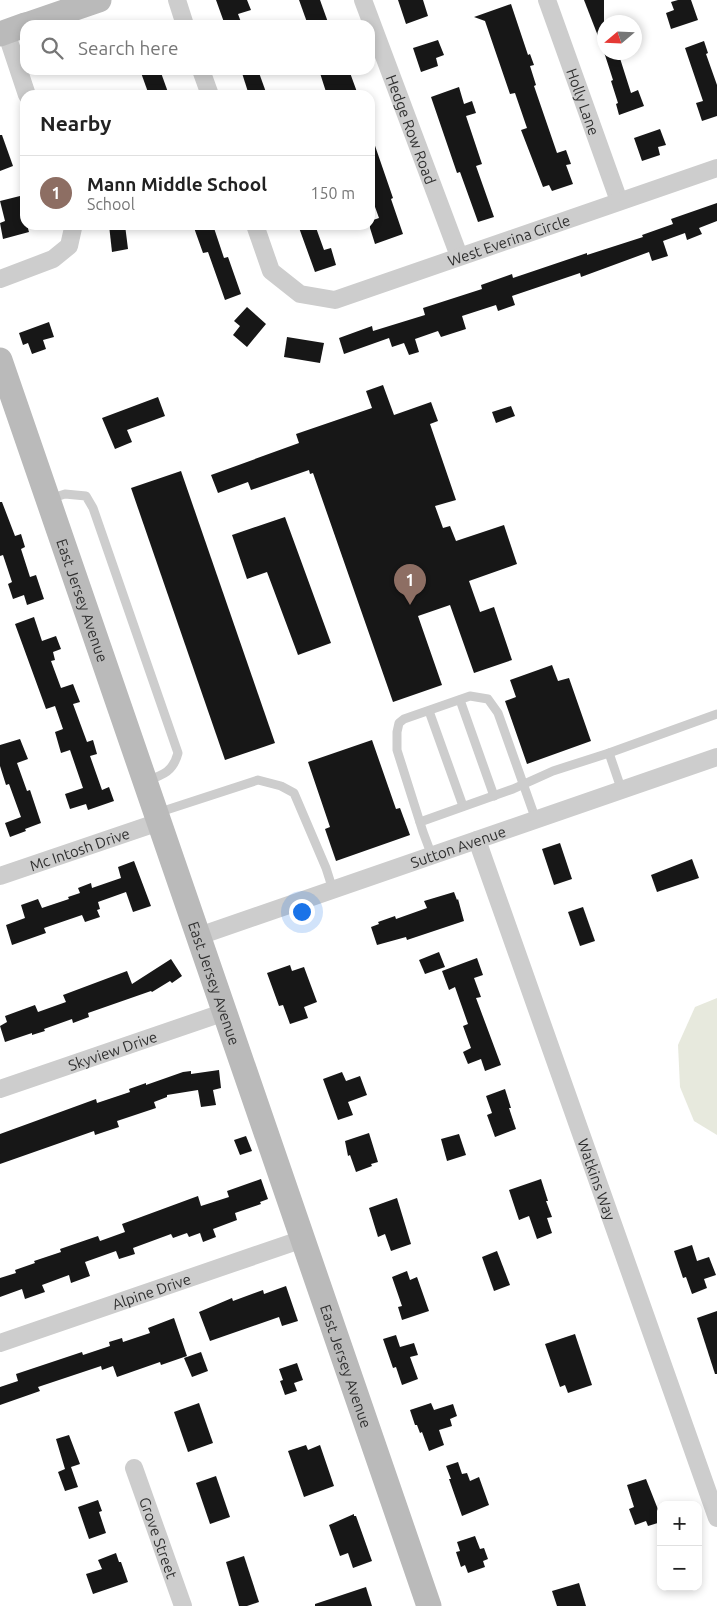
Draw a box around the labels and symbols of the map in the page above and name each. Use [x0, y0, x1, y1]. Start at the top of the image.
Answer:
north arrow [597, 15, 642, 60]
street label: Holly Lane [564, 66, 603, 137]
street label: Hedge Row Road [383, 72, 440, 186]
street label: West Everina Circle [445, 211, 572, 269]
street label: East Jersey Avenue [54, 536, 112, 664]
pin: 1 [394, 564, 426, 605]
street label: Sutton Avenue [408, 822, 508, 871]
street label: Mc Intosh Drive [27, 824, 132, 874]
your location [289, 899, 315, 925]
street label: East Jersey Avenue [185, 919, 244, 1047]
street label: Skyview Drive [66, 1027, 159, 1074]
street label: Watkins Way [575, 1136, 619, 1222]
street label: Alpine Drive [110, 1270, 193, 1312]
street label: East Jersey Avenue [317, 1302, 375, 1430]
street label: Grove Street [136, 1495, 181, 1581]

